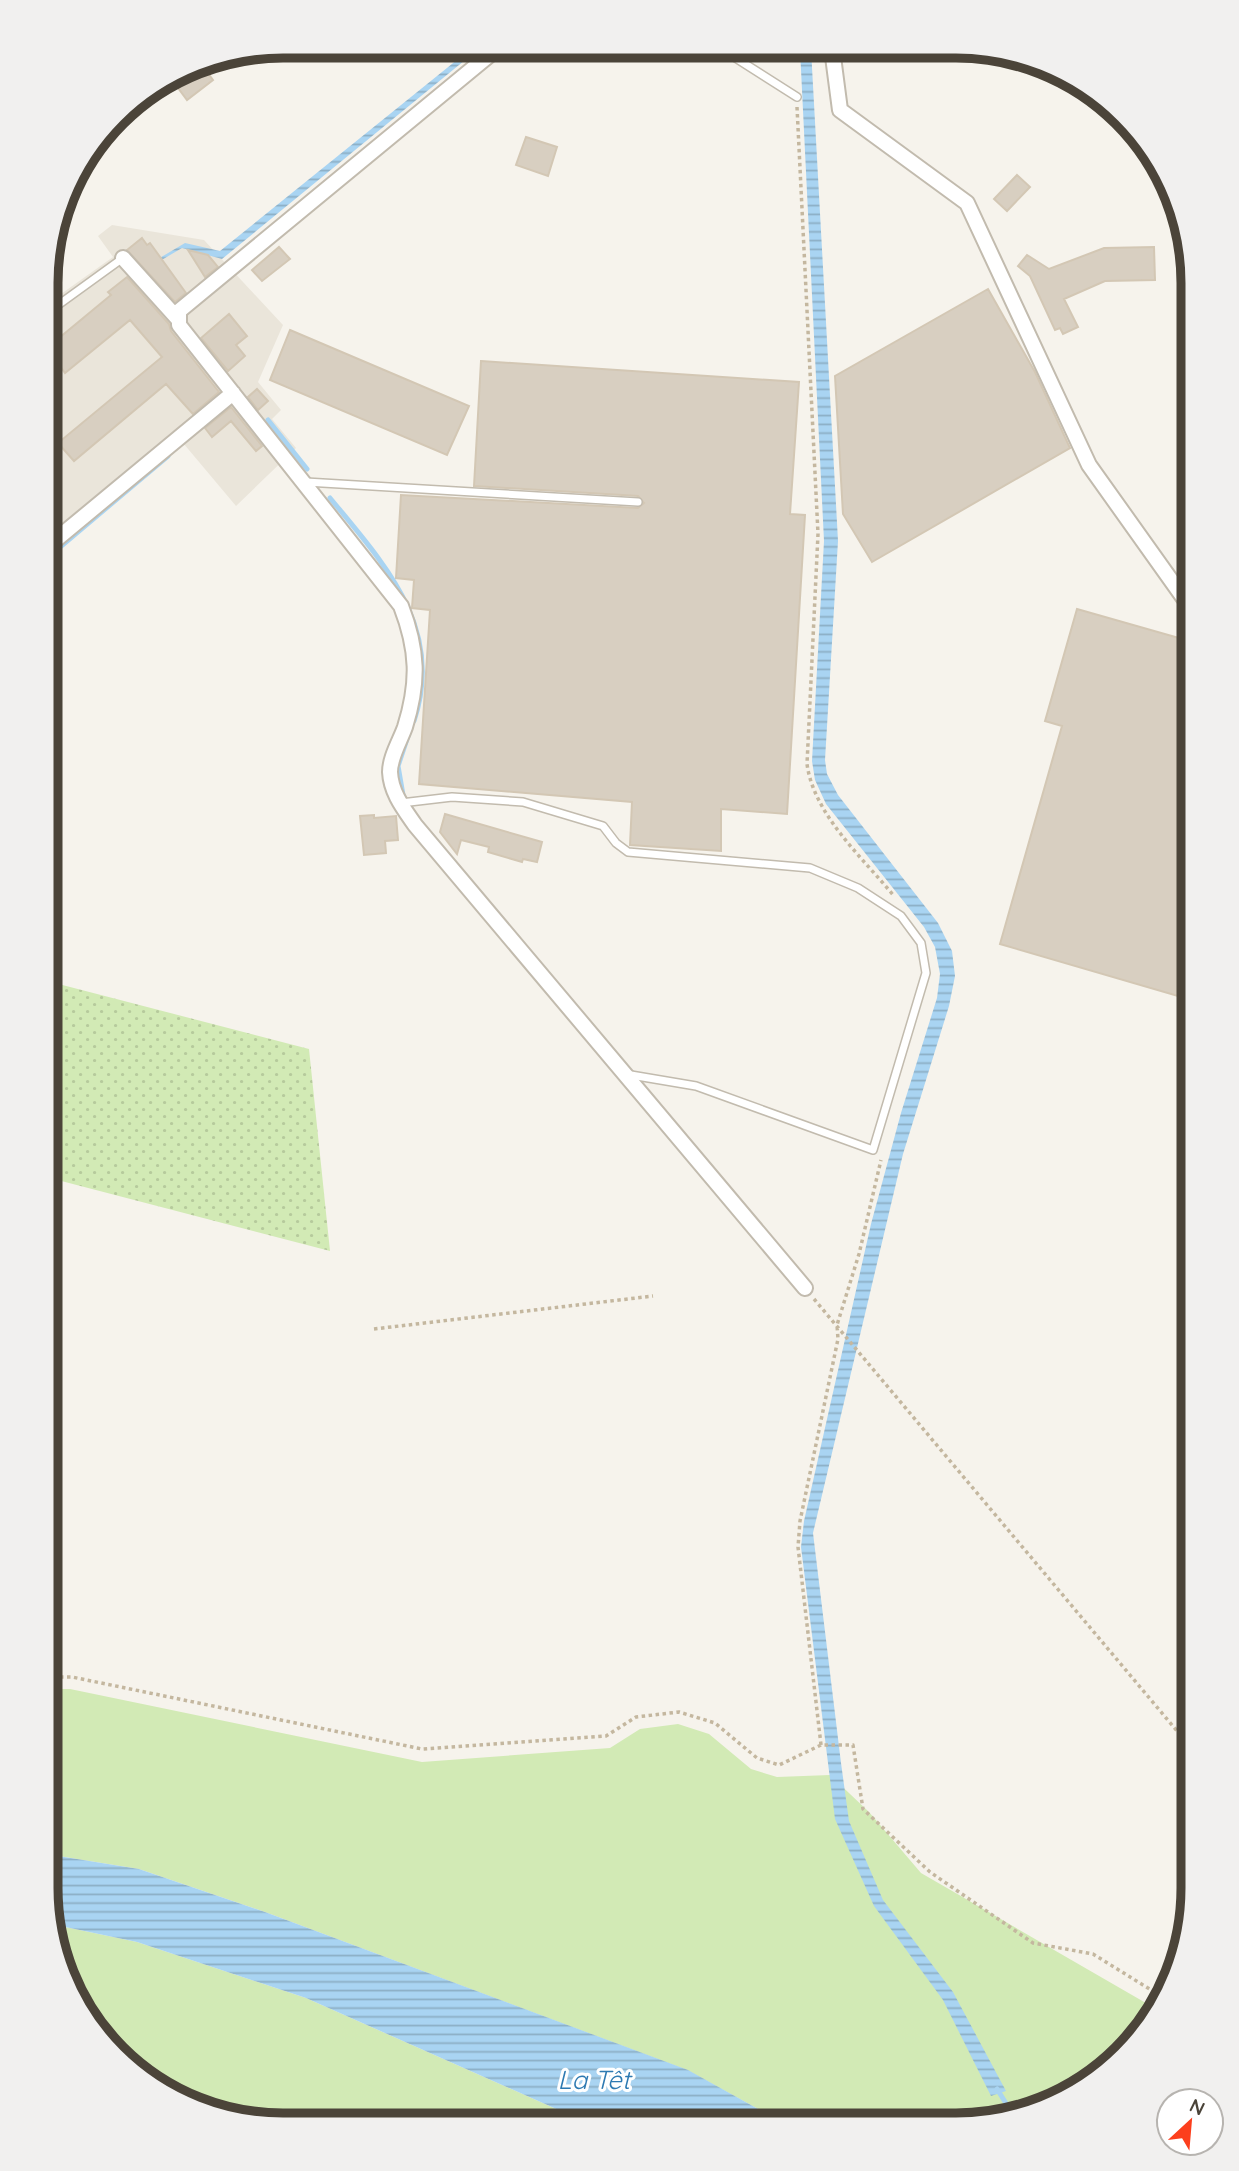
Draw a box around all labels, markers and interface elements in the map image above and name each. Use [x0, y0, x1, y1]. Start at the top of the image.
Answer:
water label: La Têt [558, 2063, 634, 2096]
north arrow [1155, 2087, 1225, 2157]
text: N [1186, 2093, 1209, 2121]

